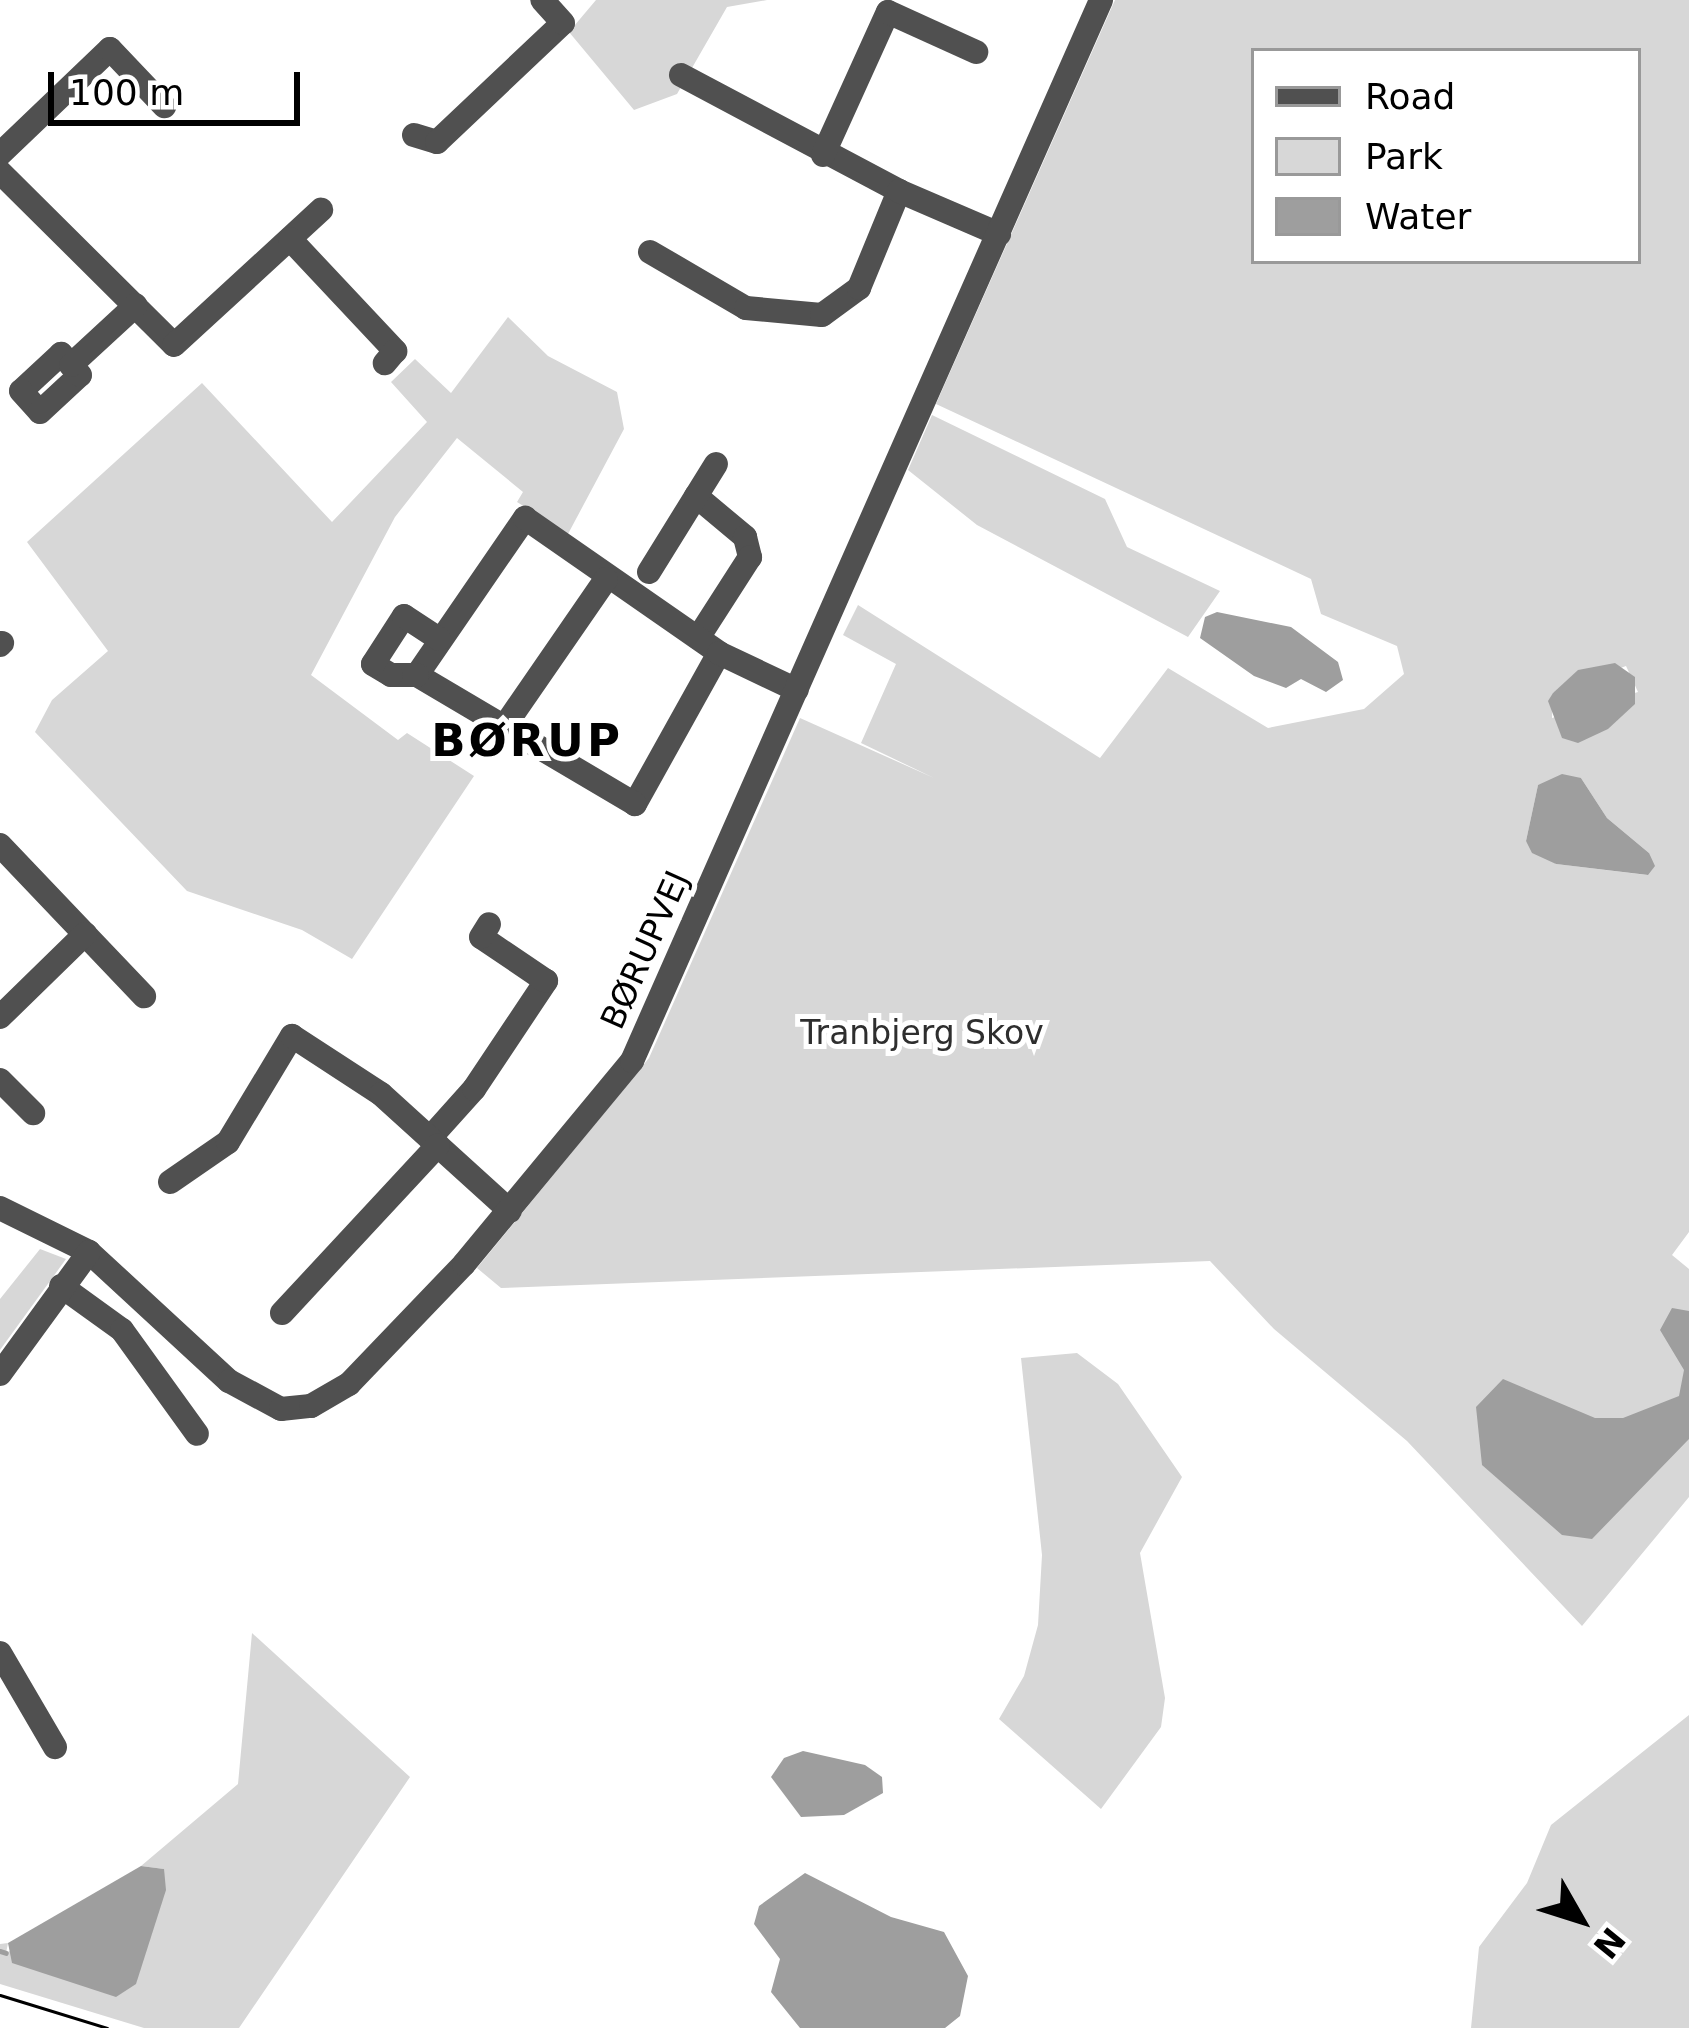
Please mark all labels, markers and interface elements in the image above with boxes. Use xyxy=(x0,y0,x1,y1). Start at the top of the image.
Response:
scale bar xyxy=(54,48,306,122)
legend xyxy=(1251,48,1641,264)
text: 100 m xyxy=(69,72,184,113)
text: Road xyxy=(1365,76,1455,117)
text: Park xyxy=(1365,136,1443,177)
text: Water xyxy=(1365,196,1471,237)
district label: BØRUP xyxy=(431,714,623,768)
street label: BØRUPVEJ xyxy=(593,865,697,1035)
park label: Tranbjerg Skov xyxy=(800,1013,1044,1053)
north arrow xyxy=(1521,1860,1641,1980)
text: N xyxy=(1586,1920,1633,1966)

